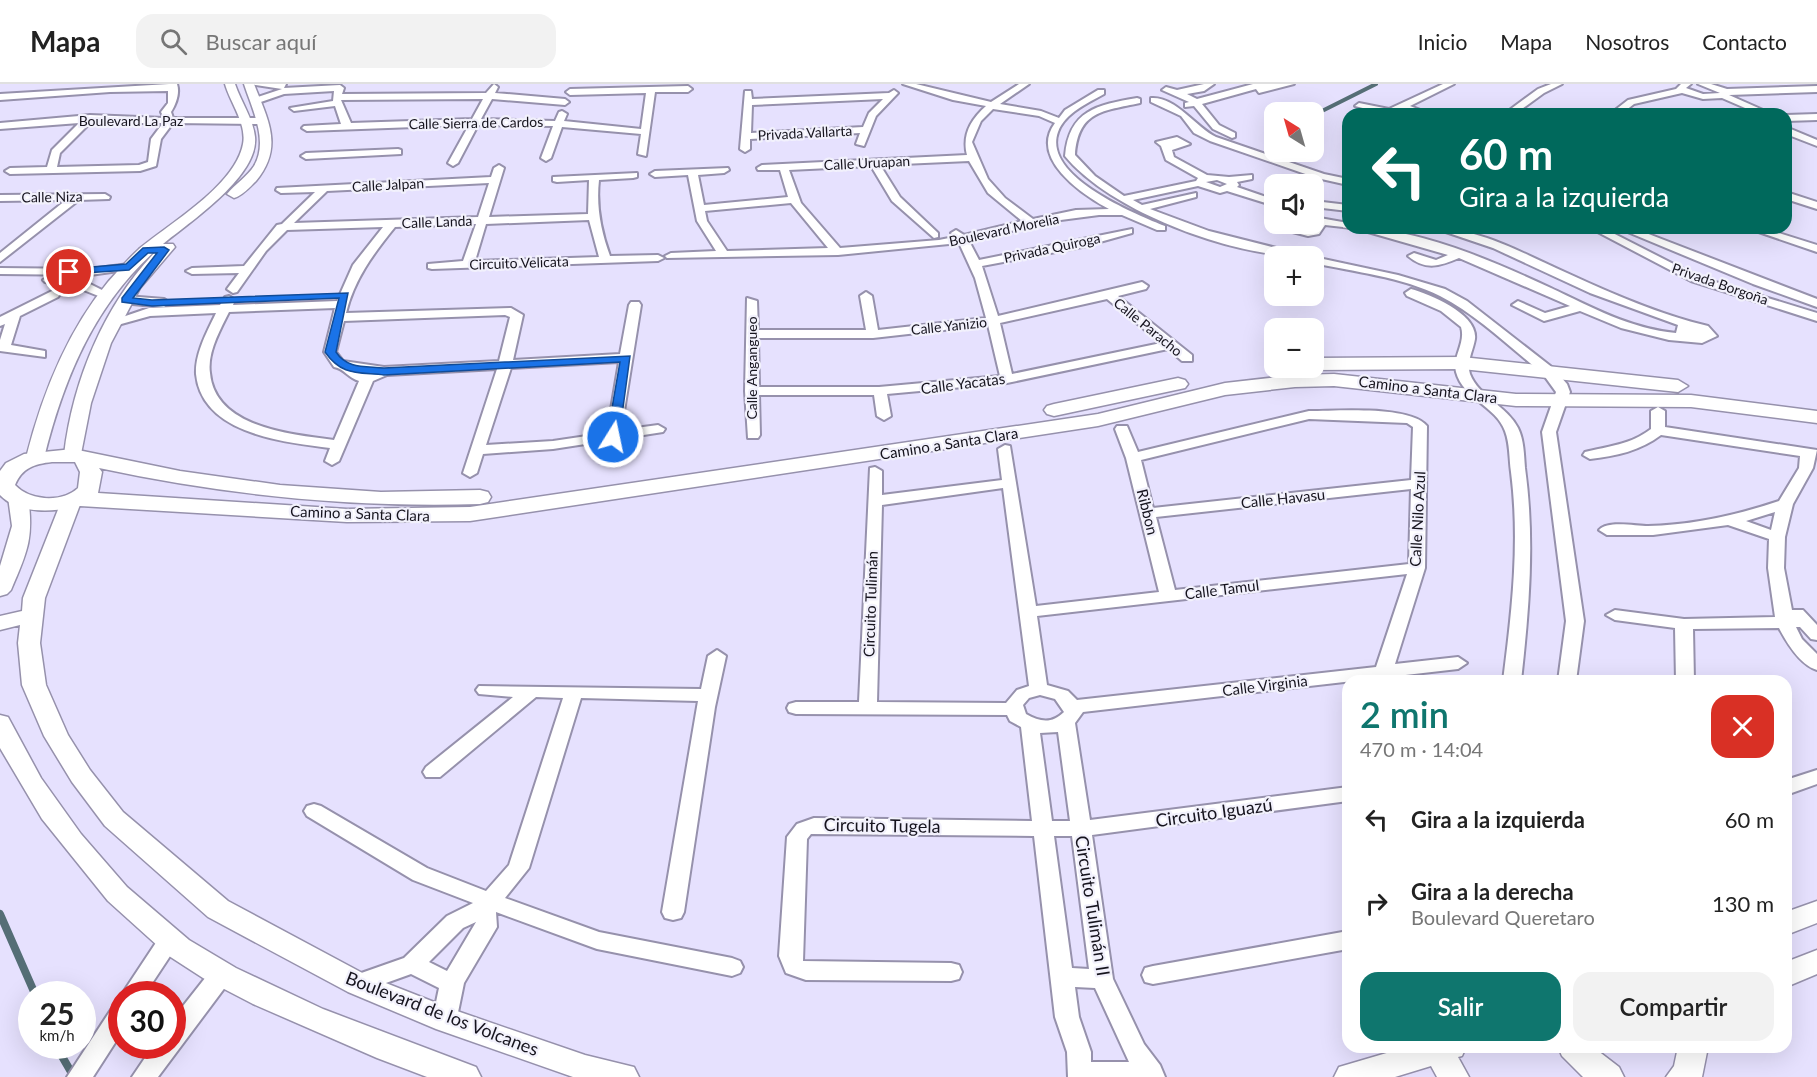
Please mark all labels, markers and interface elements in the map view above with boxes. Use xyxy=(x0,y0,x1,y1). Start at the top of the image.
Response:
search box xyxy=(136,14,556,68)
text: Mapa xyxy=(30,24,100,58)
icon: search xyxy=(157,25,190,58)
text: Buscar aquí xyxy=(205,28,317,55)
text: Inicio xyxy=(1418,29,1467,54)
text: Mapa xyxy=(1500,29,1552,54)
text: Nosotros xyxy=(1585,29,1669,54)
text: Contacto xyxy=(1702,29,1787,54)
north arrow xyxy=(1264,102,1324,162)
map controls xyxy=(1264,102,1324,378)
street label: Boulevard La Paz xyxy=(79,112,183,129)
street label: Calle Sierra de Cardos xyxy=(409,113,543,132)
street label: Privada Vallarta xyxy=(757,122,853,143)
text: 60 m xyxy=(1459,129,1553,179)
icon: left xyxy=(1360,132,1438,210)
street label: Calle Uruapan xyxy=(823,152,911,173)
street label: Calle Jalpan xyxy=(352,174,424,195)
button: sound xyxy=(1264,174,1324,234)
text: Gira a la izquierda xyxy=(1459,180,1669,213)
street label: Calle Niza xyxy=(21,187,83,206)
street label: Boulevard Morelia xyxy=(947,210,1060,249)
street label: Calle Landa xyxy=(401,212,473,231)
street label: Privada Quiroga xyxy=(1002,229,1102,266)
pin xyxy=(43,246,94,297)
button: + xyxy=(1264,246,1324,306)
street label: Circuito Velicata xyxy=(469,252,569,273)
icon: arrive xyxy=(52,255,85,288)
street label: Privada Borgoña xyxy=(1670,259,1771,308)
street label: Calle Paracho xyxy=(1111,294,1186,359)
street label: Calle Yanizio xyxy=(910,313,988,338)
street label: Calle Angangueo xyxy=(743,316,760,420)
button: − xyxy=(1264,318,1324,378)
street label: Calle Yacatas xyxy=(920,369,1006,397)
street label: Camino a Santa Clara xyxy=(1358,372,1499,406)
position arrow xyxy=(581,405,645,469)
street label: Camino a Santa Clara xyxy=(878,423,1019,463)
street label: Calle Nilo Azul xyxy=(1406,471,1428,567)
street label: Calle Havasu xyxy=(1240,485,1326,511)
street label: Ribbon xyxy=(1134,487,1162,537)
street label: Camino a Santa Clara xyxy=(290,502,430,524)
street label: Circuito Tulimán xyxy=(859,551,881,657)
street label: Calle Tamul xyxy=(1184,576,1260,602)
street label: Calle Virginia xyxy=(1221,671,1308,699)
text: 2 min xyxy=(1360,692,1449,736)
button: close xyxy=(1711,695,1774,758)
text: 470 m · 14:04 xyxy=(1360,737,1483,761)
street label: Circuito Iguazú xyxy=(1154,793,1274,831)
icon: left xyxy=(1360,803,1393,836)
text: Gira a la izquierda xyxy=(1411,806,1585,833)
text: 60 m xyxy=(1725,806,1774,833)
street label: Circuito Tugela xyxy=(823,813,941,837)
street label: Circuito Tulimán II xyxy=(1071,834,1115,978)
text: Gira a la derecha xyxy=(1411,878,1574,905)
icon: right xyxy=(1360,887,1393,920)
text: 130 m xyxy=(1712,890,1774,917)
text: Boulevard Queretaro xyxy=(1411,905,1595,929)
street label: Boulevard de los Volcanes xyxy=(343,966,542,1060)
button: Salir xyxy=(1360,972,1561,1041)
button: Compartir xyxy=(1573,972,1774,1041)
speed limit sign: 30 xyxy=(108,981,186,1059)
text: 25 xyxy=(40,995,74,1031)
text: km/h xyxy=(39,1026,75,1044)

